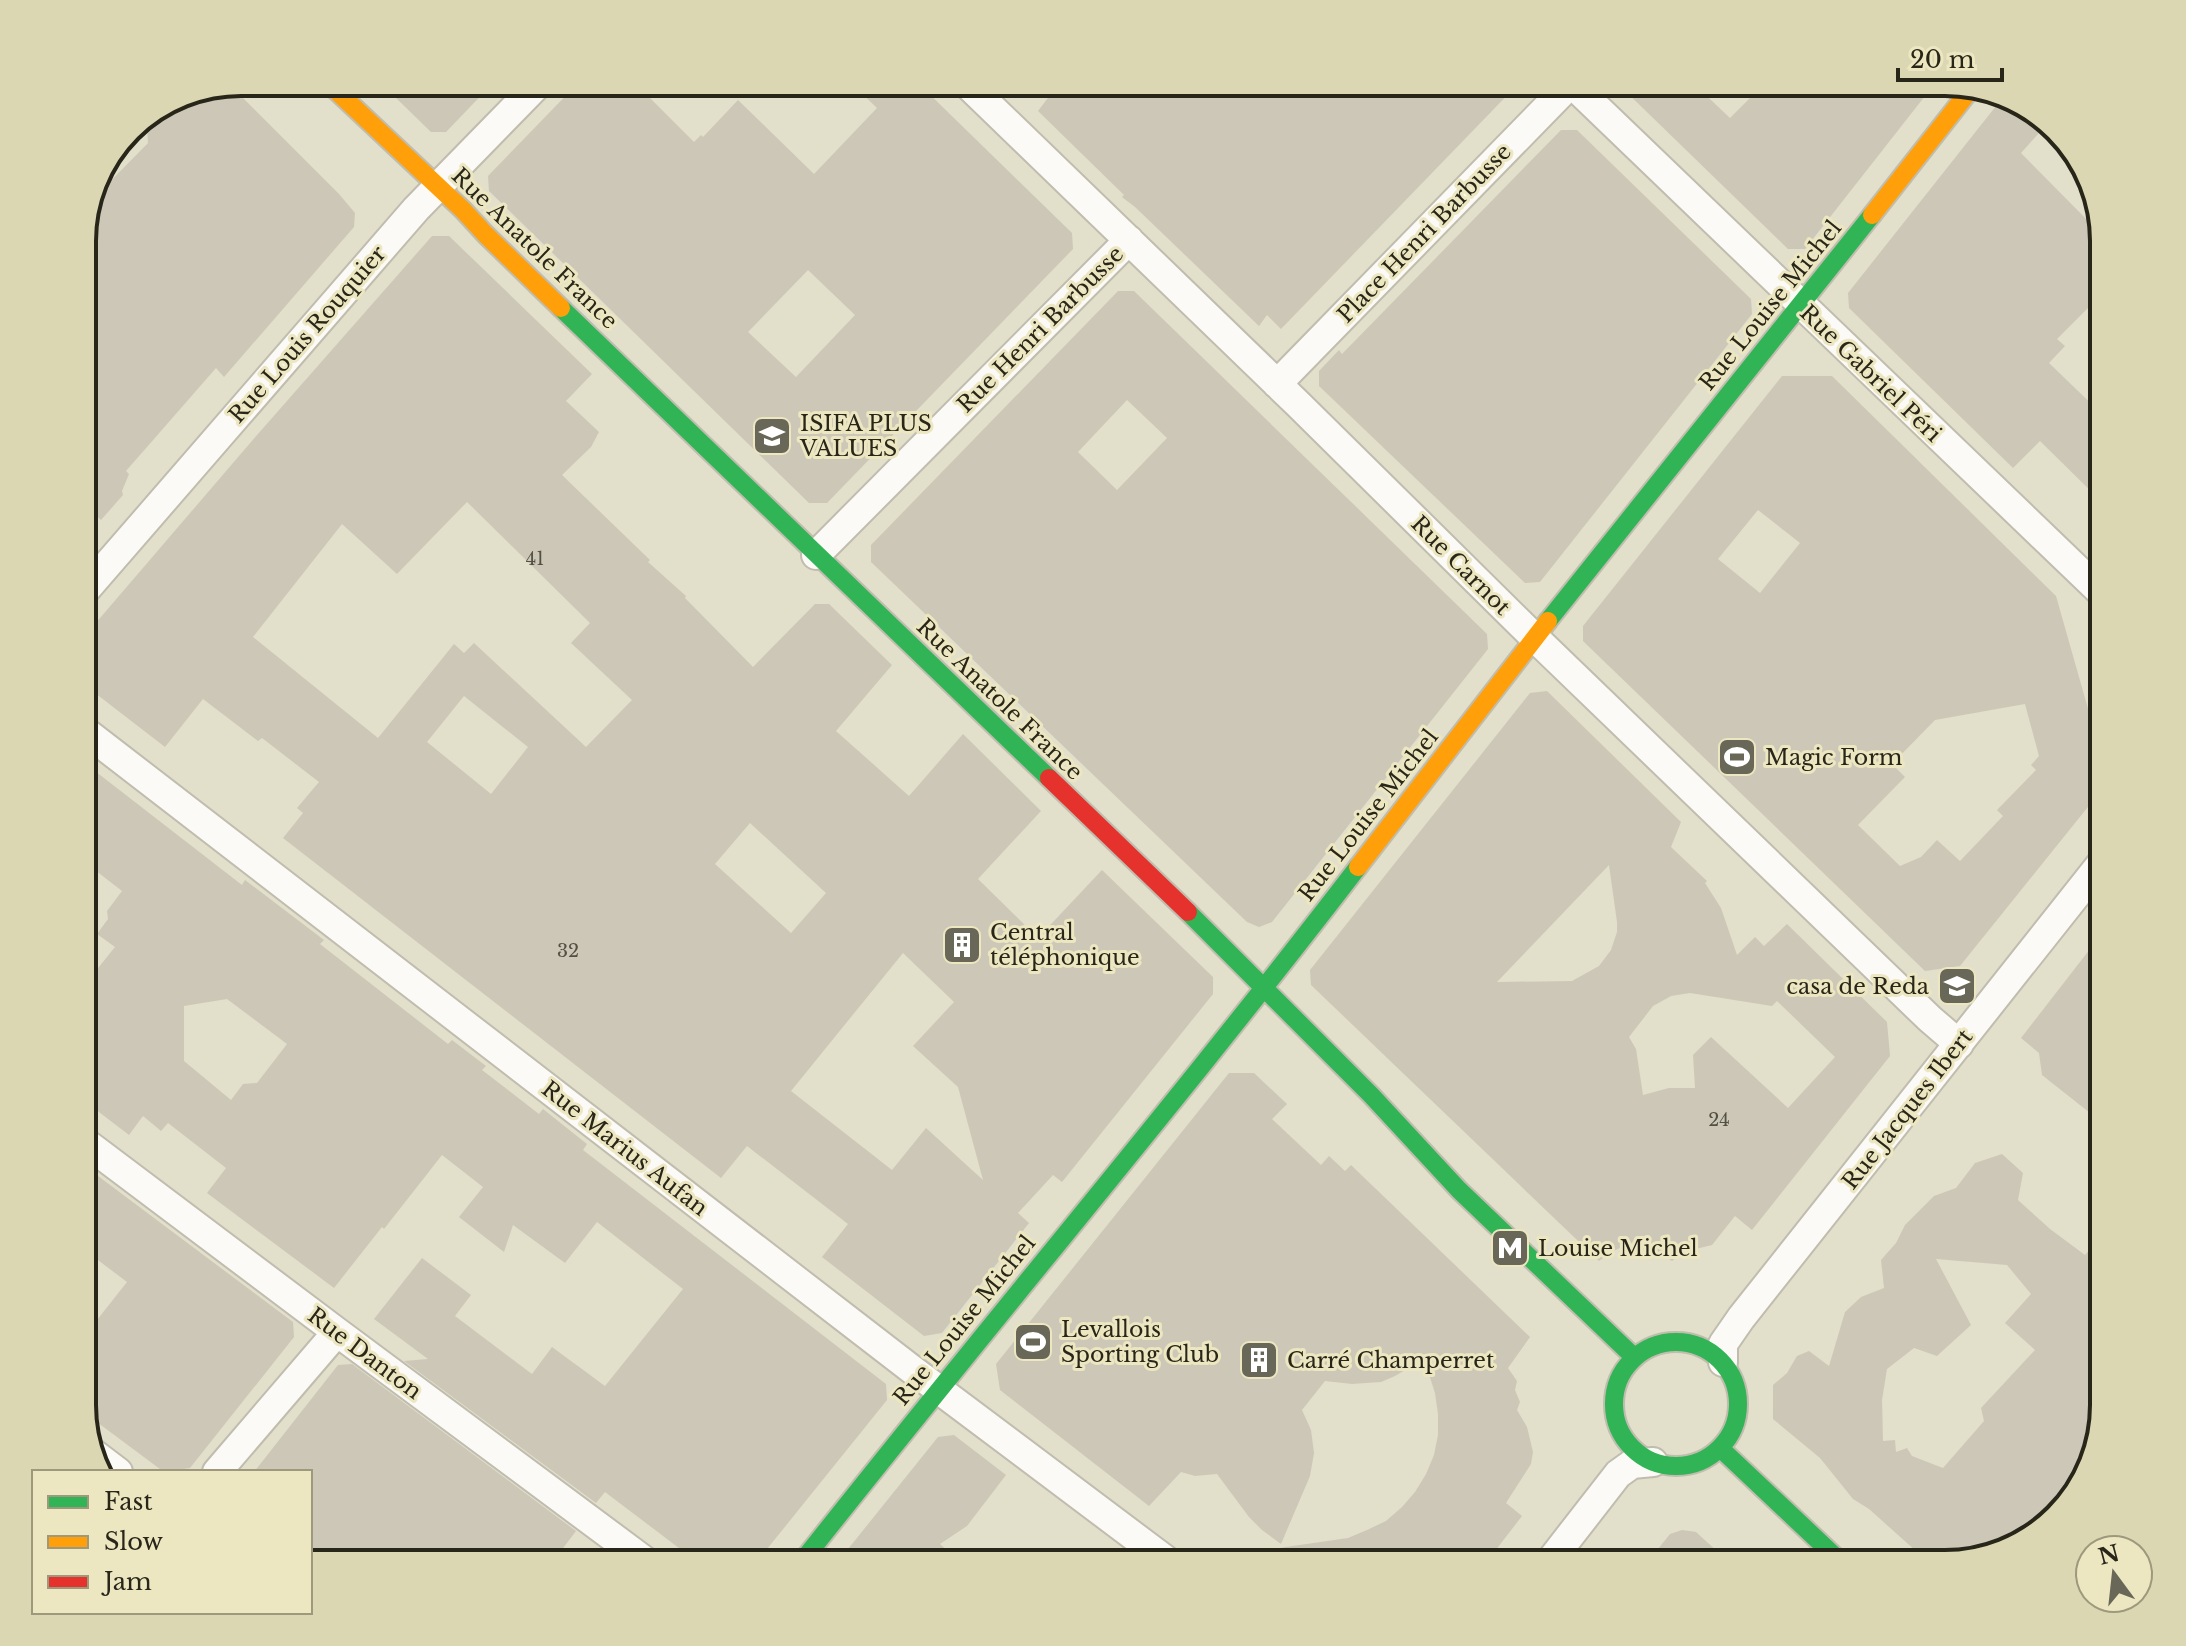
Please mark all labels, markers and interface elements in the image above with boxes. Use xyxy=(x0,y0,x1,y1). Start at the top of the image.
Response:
scale bar xyxy=(1898,32,2002,82)
text: 20 m xyxy=(1910,45,1975,74)
street label: Place Henri Barbusse xyxy=(1332,138,1517,328)
street label: Rue Anatole France xyxy=(446,162,623,334)
street label: Rue Louise Michel xyxy=(1694,215,1847,396)
street label: Rue Louis Rouquier xyxy=(223,240,392,428)
street label: Rue Henri Barbusse xyxy=(952,241,1129,418)
street label: Rue Gabriel Péri xyxy=(1794,299,1947,448)
place label: ISIFA PLUS VALUES xyxy=(799,410,932,462)
school or university icon: ISIFA PLUS VALUES xyxy=(751,415,793,457)
street label: Rue Carnot xyxy=(1405,510,1516,621)
house number: 41 xyxy=(526,548,544,570)
street label: Rue Anatole France xyxy=(911,613,1088,785)
street label: Rue Louise Michel xyxy=(1293,724,1444,907)
sports icon: Magic Form xyxy=(1716,736,1758,778)
place label: Magic Form xyxy=(1765,744,1903,771)
place label: Central téléphonique xyxy=(990,919,1140,971)
building icon: Central téléphonique xyxy=(941,924,983,966)
house number: 32 xyxy=(557,940,579,962)
school or university icon: casa de Reda xyxy=(1936,965,1978,1007)
place label: casa de Reda xyxy=(1786,973,1930,1000)
street label: Rue Jacques Ibert xyxy=(1836,1023,1979,1195)
street label: Rue Marius Aufan xyxy=(536,1075,713,1222)
house number: 24 xyxy=(1708,1109,1730,1131)
metro station icon: Louise Michel xyxy=(1489,1227,1531,1269)
street label: Rue Louise Michel xyxy=(888,1230,1041,1411)
place label: Louise Michel xyxy=(1538,1235,1698,1262)
street label: Rue Danton xyxy=(302,1302,427,1405)
place label: Levallois Sporting Club xyxy=(1061,1316,1219,1368)
sports icon: Levallois Sporting Club xyxy=(1012,1321,1054,1363)
building icon: Carré Champerret xyxy=(1238,1339,1280,1381)
place label: Carré Champerret xyxy=(1287,1347,1495,1374)
legend xyxy=(32,1470,312,1614)
text: Fast xyxy=(104,1487,152,1516)
text: Slow xyxy=(104,1527,163,1556)
north arrow xyxy=(2074,1534,2154,1614)
text: N xyxy=(2095,1539,2123,1571)
text: Jam xyxy=(101,1567,152,1596)

